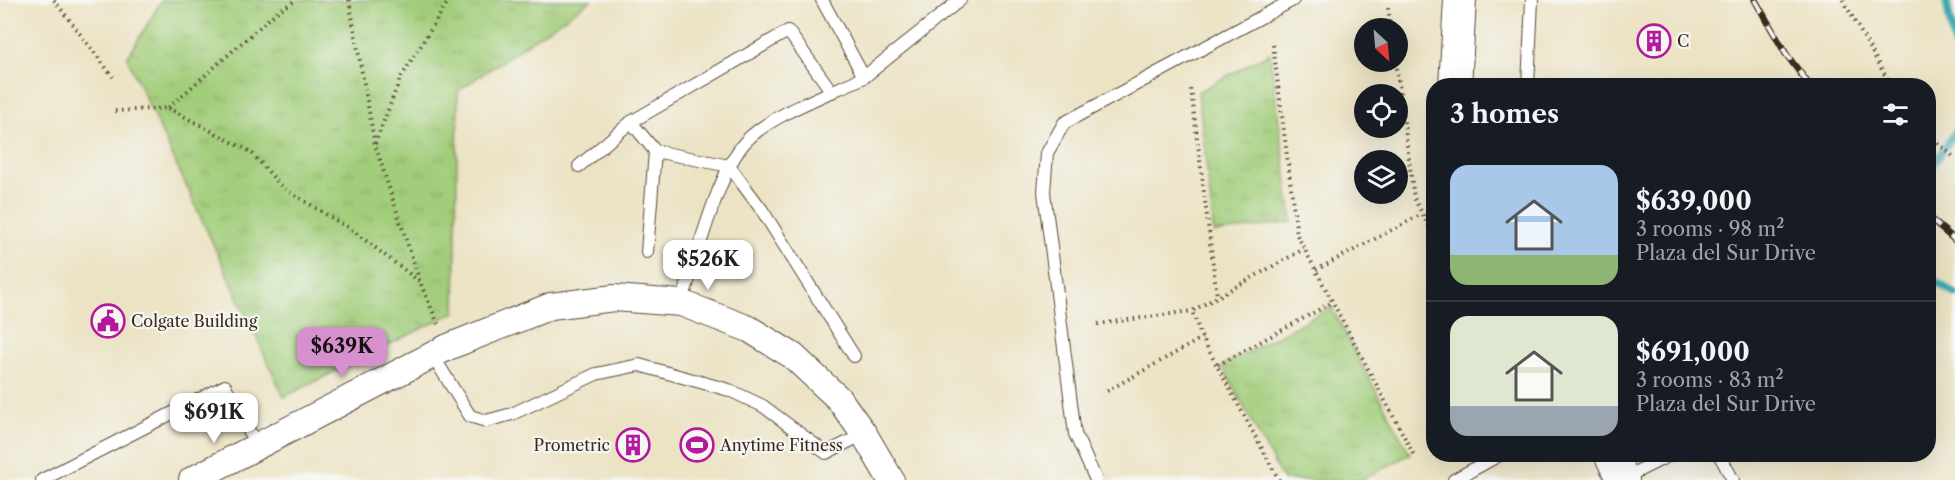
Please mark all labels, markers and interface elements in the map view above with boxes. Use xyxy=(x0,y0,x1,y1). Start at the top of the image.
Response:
north arrow xyxy=(1354,18,1408,72)
map controls xyxy=(1354,18,1408,204)
building icon: C xyxy=(1636,23,1672,59)
place label: C xyxy=(1677,31,1689,51)
button: locate xyxy=(1354,84,1408,138)
text: 3 homes xyxy=(1450,98,1559,130)
icon: filters xyxy=(1879,98,1912,131)
button: layers xyxy=(1354,150,1408,204)
text: $639,000 xyxy=(1636,185,1752,217)
icon: home xyxy=(1498,189,1570,261)
text: 3 rooms · 98 m² xyxy=(1636,217,1784,241)
pin: $526K xyxy=(666,240,750,291)
text: Plaza del Sur Drive xyxy=(1636,241,1816,265)
text: $526K xyxy=(677,247,739,271)
public building icon: Colgate Building xyxy=(90,303,126,339)
place label: Colgate Building xyxy=(131,311,258,331)
pin: $639K xyxy=(300,327,384,378)
text: $639K xyxy=(311,334,373,358)
text: $691,000 xyxy=(1636,336,1750,368)
icon: home xyxy=(1498,340,1570,412)
text: 3 rooms · 83 m² xyxy=(1636,368,1784,392)
text: Plaza del Sur Drive xyxy=(1636,392,1816,416)
pin: $691K xyxy=(172,393,256,444)
text: $691K xyxy=(184,400,244,424)
building icon: Prometric xyxy=(615,427,651,463)
sports icon: Anytime Fitness xyxy=(679,427,715,463)
place label: Prometric xyxy=(534,435,610,455)
place label: Anytime Fitness xyxy=(719,435,843,455)

